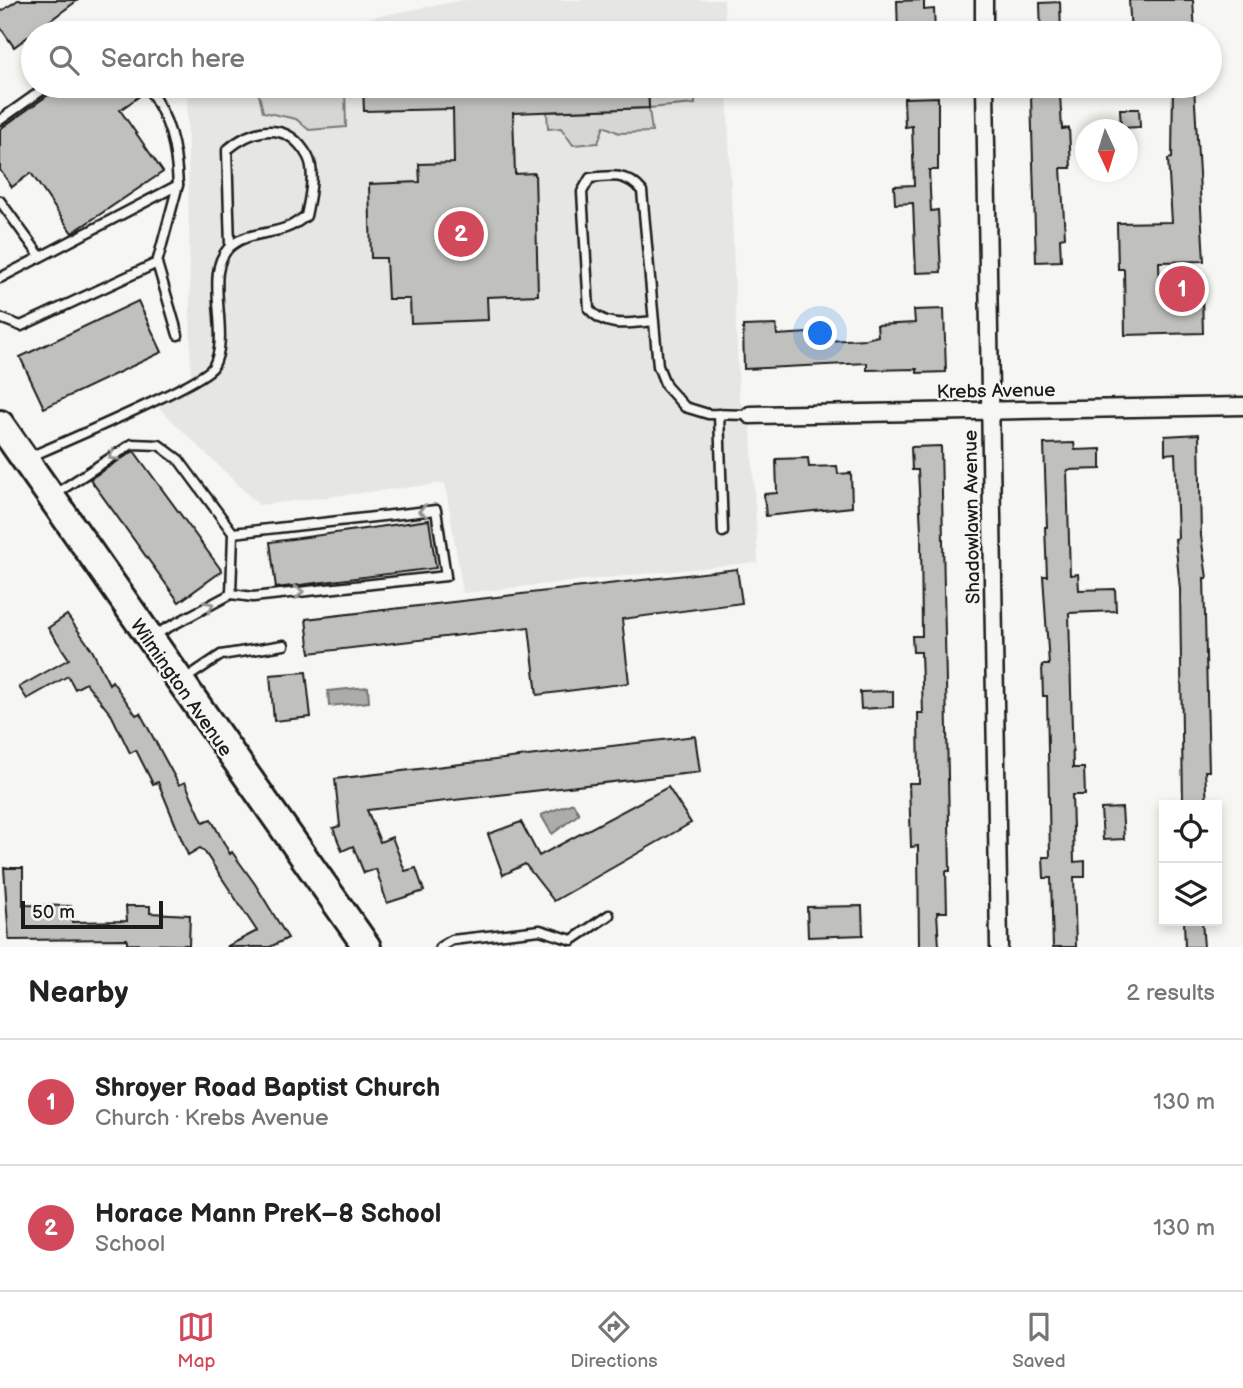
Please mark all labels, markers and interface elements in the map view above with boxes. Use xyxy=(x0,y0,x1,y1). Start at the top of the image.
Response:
search box xyxy=(21,21,1222,98)
icon: search xyxy=(45,41,83,79)
text: Search here xyxy=(101,44,245,75)
north arrow xyxy=(1075,119,1138,182)
pin: 2 xyxy=(438,208,484,260)
pin: 1 xyxy=(1159,263,1205,315)
your location xyxy=(803,316,837,350)
street label: Krebs Avenue xyxy=(936,379,1056,404)
street label: Shadowlawn Avenue xyxy=(959,430,986,604)
one-way arrow xyxy=(107,448,120,461)
one-way arrow xyxy=(418,504,429,519)
one-way arrow xyxy=(294,585,305,600)
one-way arrow xyxy=(202,601,214,614)
street label: Wilmington Avenue xyxy=(125,615,237,761)
map controls xyxy=(1159,800,1222,926)
button: locate xyxy=(1159,800,1222,863)
button: layers xyxy=(1159,863,1222,926)
scale bar xyxy=(21,898,163,930)
text: 50 m xyxy=(32,901,75,924)
text: Nearby xyxy=(28,975,128,1011)
text: 2 results xyxy=(1126,979,1215,1007)
text: Shroyer Road Baptist Church xyxy=(95,1073,440,1104)
text: 1 xyxy=(46,1088,56,1116)
text: 130 m xyxy=(1153,1088,1215,1116)
text: Church · Krebs Avenue xyxy=(95,1104,329,1132)
text: Horace Mann PreK–8 School xyxy=(95,1199,441,1230)
text: 2 xyxy=(44,1214,58,1242)
text: 130 m xyxy=(1153,1214,1215,1242)
text: School xyxy=(95,1230,165,1258)
tab: Map xyxy=(177,1308,216,1373)
tab: Directions xyxy=(570,1308,658,1373)
tab: Saved xyxy=(1012,1308,1066,1373)

